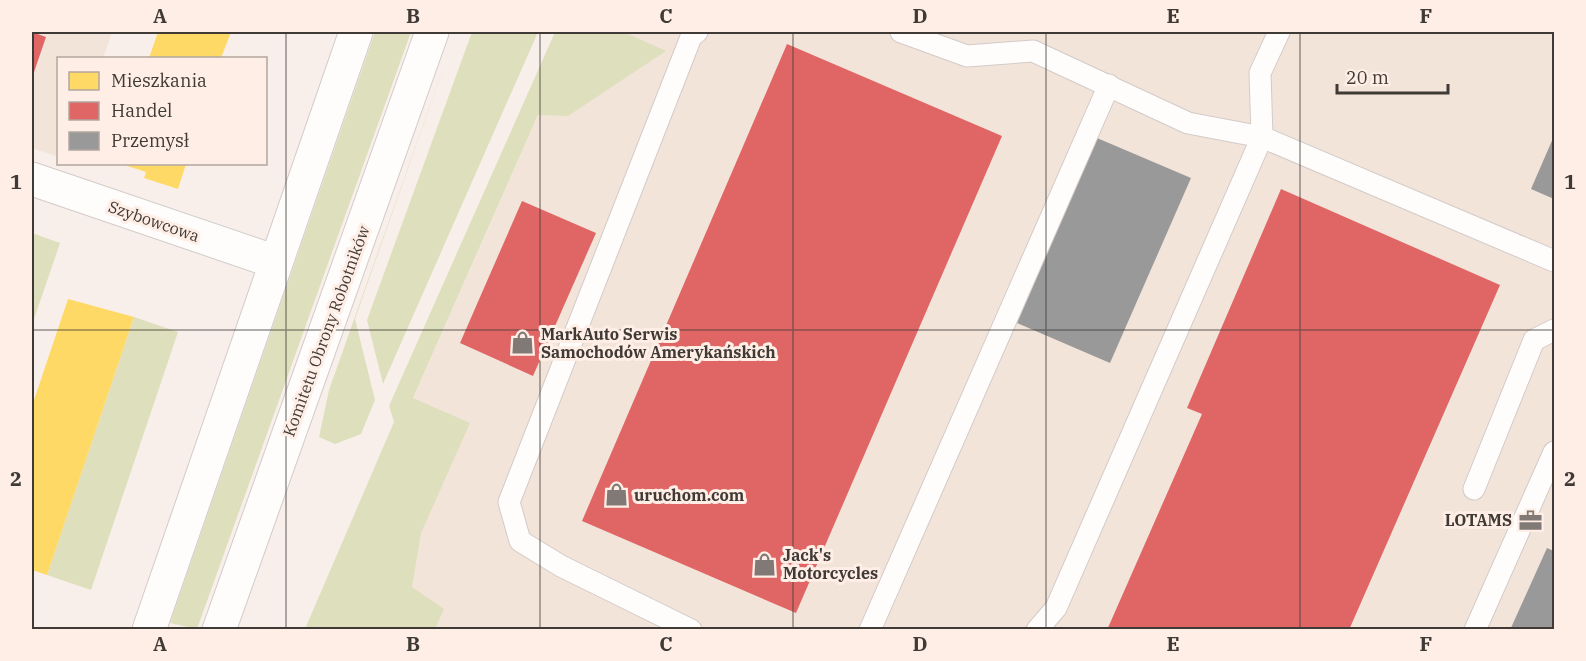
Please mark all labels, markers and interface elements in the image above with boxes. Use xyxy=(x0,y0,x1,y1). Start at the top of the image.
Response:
text: A xyxy=(153,2,167,29)
text: B xyxy=(406,2,420,29)
text: C xyxy=(659,2,673,29)
text: D xyxy=(912,2,928,29)
text: E xyxy=(1166,2,1180,29)
text: F xyxy=(1420,2,1432,29)
legend xyxy=(57,57,267,165)
scale bar xyxy=(1337,57,1448,95)
text: 20 m xyxy=(1346,66,1389,89)
text: Mieszkania xyxy=(111,69,207,92)
text: Handel xyxy=(111,99,173,122)
text: Przemysł xyxy=(111,129,190,152)
text: 1 xyxy=(10,168,22,195)
text: 1 xyxy=(1564,168,1576,195)
street label: Szybowcowa xyxy=(106,196,202,246)
street label: Komitetu Obrony Robotników xyxy=(279,222,374,439)
place label: MarkAuto Serwis Samochodów Amerykańskich xyxy=(541,324,776,362)
shop icon: MarkAuto Serwis Samochodów Amerykańskich xyxy=(510,330,536,356)
text: 2 xyxy=(10,465,22,492)
text: 2 xyxy=(1564,465,1576,492)
shop icon: uruchom.com xyxy=(603,482,629,508)
place label: uruchom.com xyxy=(634,485,745,505)
office icon: LOTAMS xyxy=(1517,507,1543,533)
place label: LOTAMS xyxy=(1445,510,1512,530)
place label: Jack's Motorcycles xyxy=(783,545,878,583)
shop icon: Jack's Motorcycles xyxy=(752,551,778,577)
text: A xyxy=(153,630,167,657)
text: B xyxy=(406,630,420,657)
text: C xyxy=(659,630,673,657)
text: D xyxy=(912,630,928,657)
text: E xyxy=(1166,630,1180,657)
text: F xyxy=(1420,630,1432,657)

